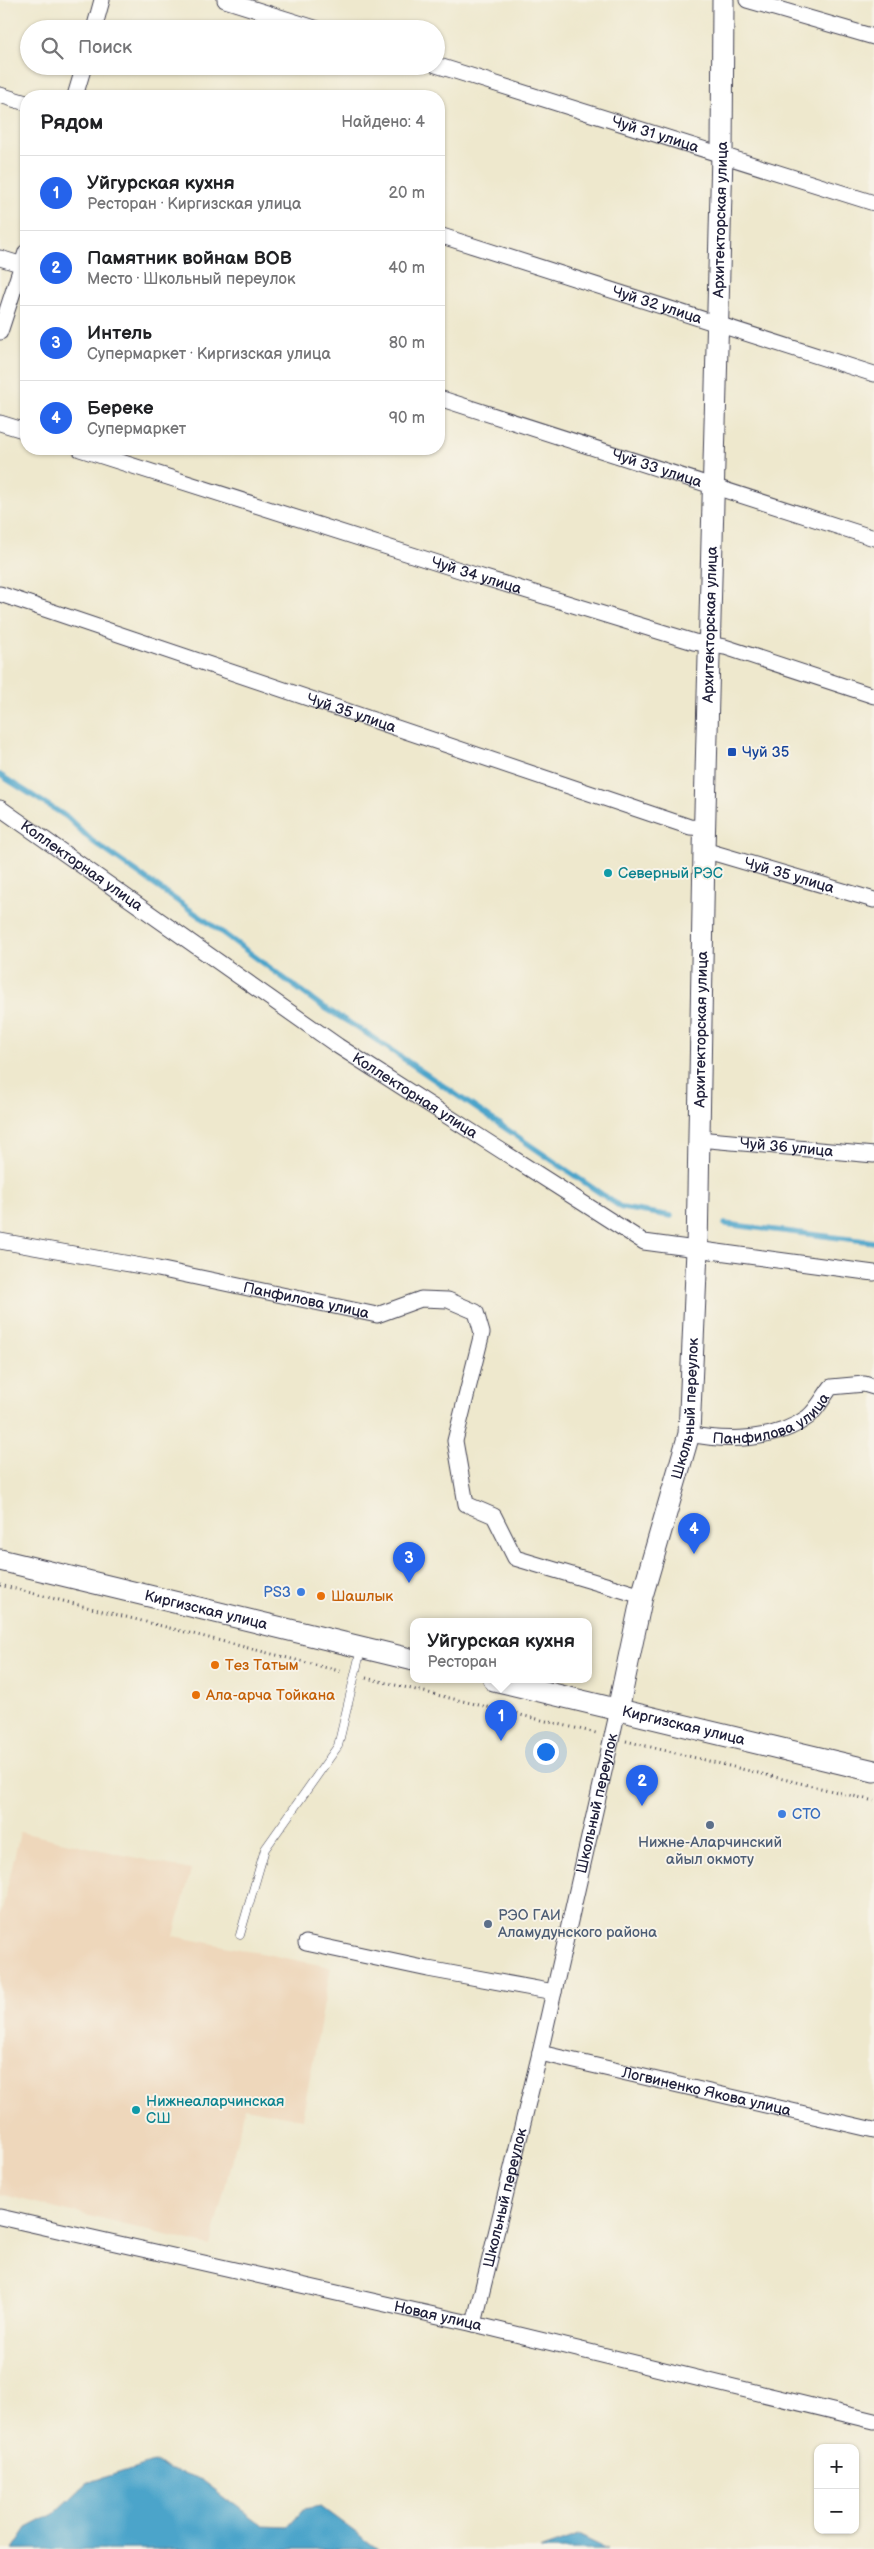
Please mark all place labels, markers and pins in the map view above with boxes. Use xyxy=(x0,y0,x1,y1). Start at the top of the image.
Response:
place label: Чуй 35 xyxy=(742,743,789,762)
marker: Чуй 35 xyxy=(726,746,738,758)
place label: Северный РЭС xyxy=(618,864,723,883)
marker: Северный РЭС xyxy=(602,867,614,879)
pin: 4 xyxy=(678,1513,710,1554)
pin: 3 xyxy=(393,1542,425,1583)
place label: PS3 xyxy=(263,1583,291,1602)
marker: PS3 xyxy=(295,1586,307,1598)
place label: Шашлык xyxy=(331,1587,393,1606)
marker: Шашлык xyxy=(315,1590,327,1602)
place label: Тез Татым xyxy=(225,1656,299,1675)
marker: Тез Татым xyxy=(209,1659,221,1671)
place label: Ала-арча Тойкана xyxy=(205,1686,335,1705)
marker: Ала-арча Тойкана xyxy=(190,1689,202,1701)
pin: 1 xyxy=(485,1700,517,1741)
pin: 2 xyxy=(626,1765,658,1806)
place label: СТО xyxy=(792,1805,821,1824)
marker: СТО xyxy=(776,1808,788,1820)
marker: Нижне-Аларчинский айыл окмоту xyxy=(704,1819,716,1831)
place label: Нижне-Аларчинский айыл окмоту xyxy=(638,1833,782,1869)
place label: РЭО ГАИ Аламудунского района xyxy=(497,1906,657,1942)
marker: РЭО ГАИ Аламудунского района xyxy=(482,1918,494,1930)
place label: Нижнеаларчинская СШ xyxy=(146,2092,284,2128)
marker: Нижнеаларчинская СШ xyxy=(130,2104,142,2116)

